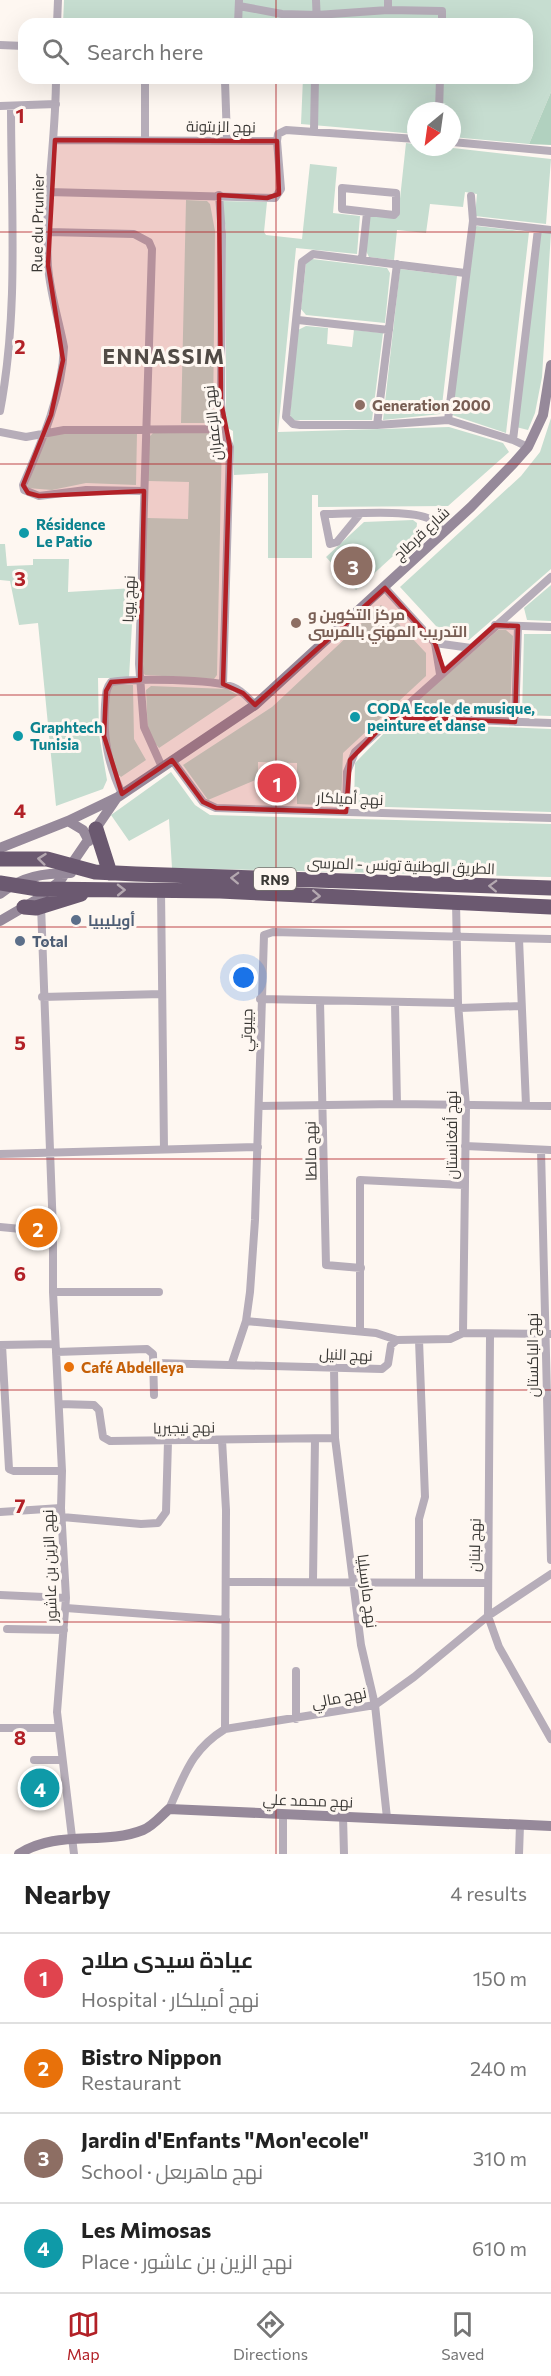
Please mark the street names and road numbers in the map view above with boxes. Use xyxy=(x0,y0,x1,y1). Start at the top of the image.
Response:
street label: نهج الزيتونة xyxy=(186,116,256,139)
street label: Rue du Prunier xyxy=(27,173,47,273)
street label: نهج الزعفران xyxy=(199,384,228,462)
street label: شارع قرطاج xyxy=(389,503,455,566)
street label: نهج يوبا xyxy=(118,575,141,623)
street label: نهج أميلكار xyxy=(315,788,384,811)
street label: الطريق الوطنية تونس - المرسى xyxy=(307,853,495,879)
road number: RN9 xyxy=(254,868,296,890)
street label: جيبوتي xyxy=(237,1008,259,1052)
street label: نهج أفغانستان xyxy=(442,1090,463,1180)
street label: نهج مالطا xyxy=(300,1121,323,1181)
street label: نهج الباكستان xyxy=(523,1313,544,1397)
street label: نهج النيل xyxy=(319,1344,373,1367)
street label: نهج نيجيريا xyxy=(153,1417,215,1440)
street label: نهج الزين بن عاشور xyxy=(38,1509,63,1624)
street label: نهج لبنان xyxy=(465,1518,486,1572)
street label: نهج مارسيليا xyxy=(352,1553,381,1629)
street label: نهج مالي xyxy=(310,1683,369,1715)
street label: نهج محمد علي xyxy=(262,1789,354,1815)

